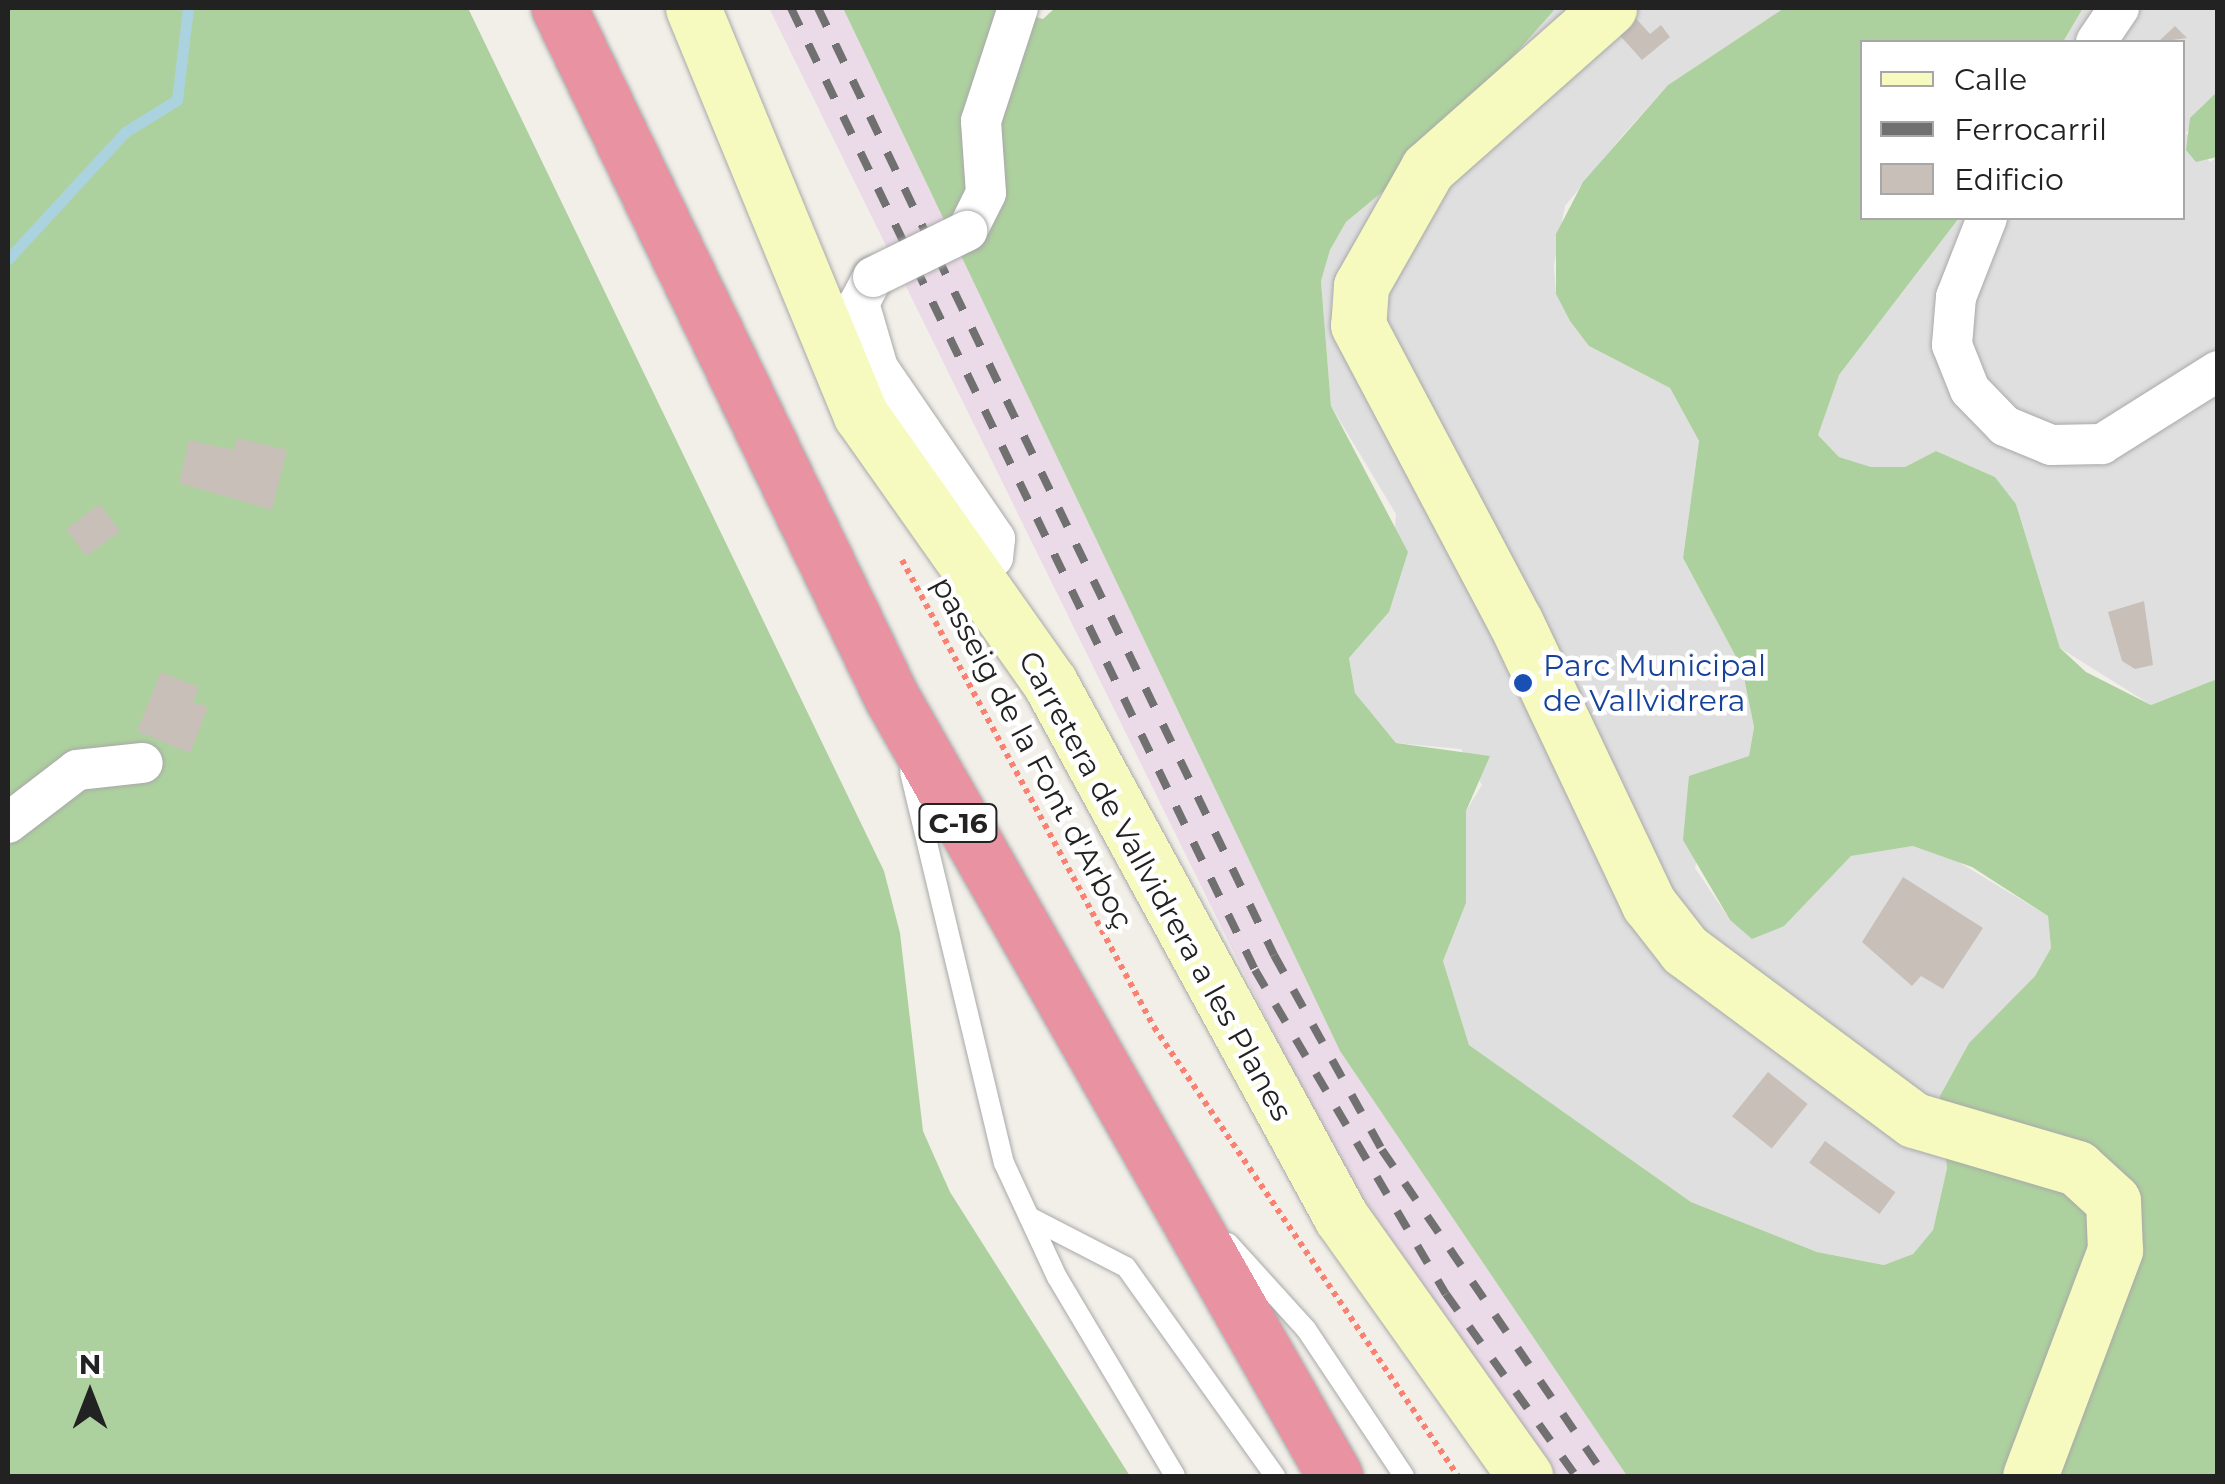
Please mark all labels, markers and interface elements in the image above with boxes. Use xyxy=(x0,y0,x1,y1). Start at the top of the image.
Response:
legend xyxy=(1860,40,2185,220)
text: Calle xyxy=(1954,61,2027,98)
text: Ferrocarril xyxy=(1954,111,2107,148)
text: Edificio xyxy=(1954,161,2064,198)
street label: passeig de la Font d'Arboç xyxy=(924,571,1140,935)
street label: Carretera de Vallvidrera a les Planes xyxy=(1010,645,1300,1127)
place label: Parc Municipal de Vallvidrera xyxy=(1543,648,1766,718)
marker: Parc Municipal de Vallvidrera xyxy=(1512,672,1534,694)
road number: C-16 xyxy=(918,800,998,846)
north arrow xyxy=(40,1344,140,1444)
text: N xyxy=(79,1347,101,1381)

